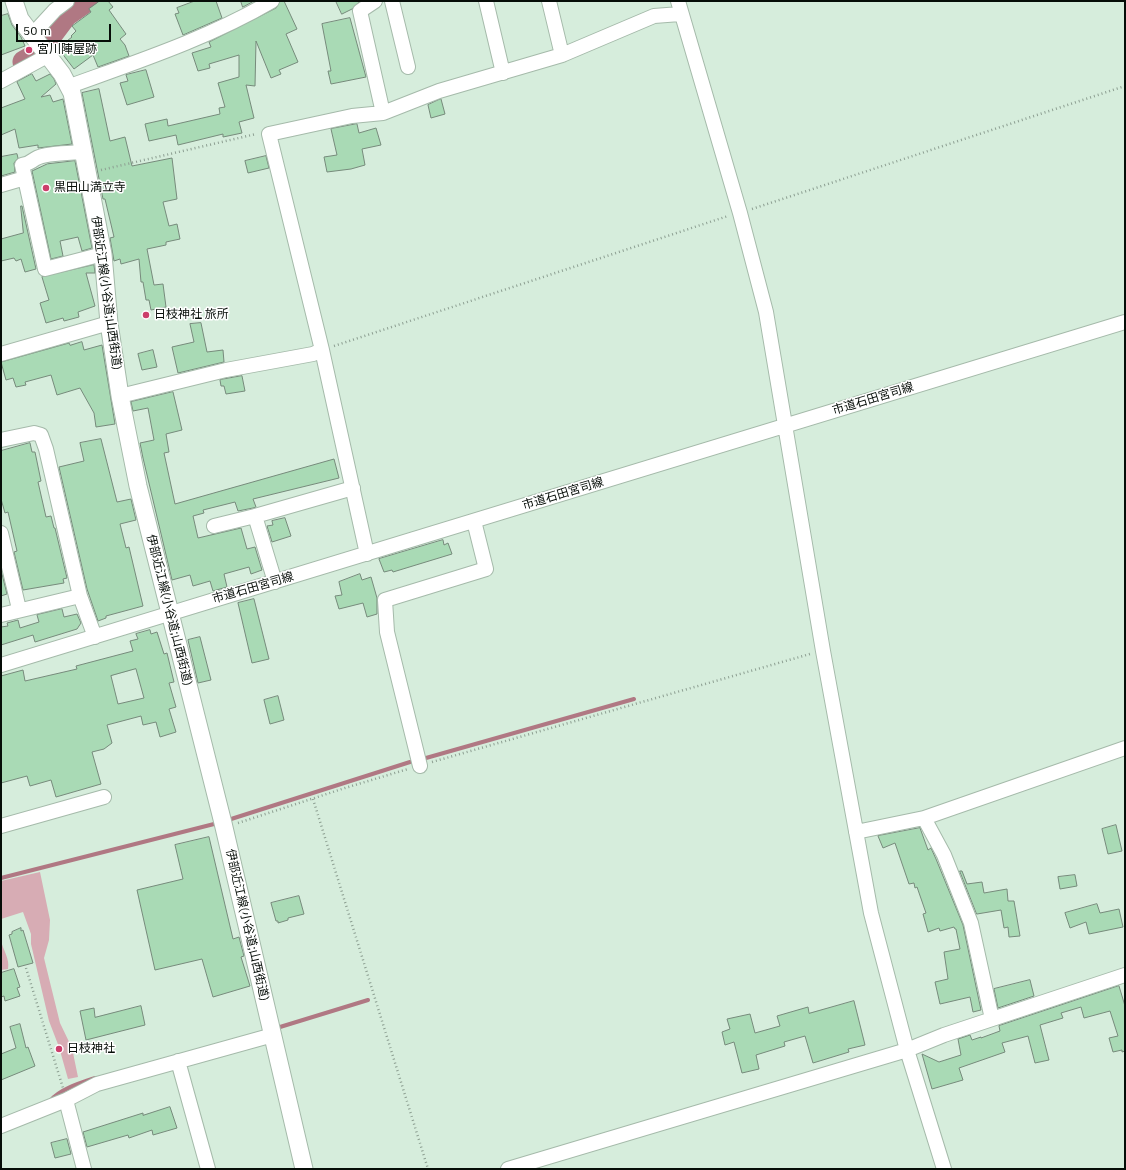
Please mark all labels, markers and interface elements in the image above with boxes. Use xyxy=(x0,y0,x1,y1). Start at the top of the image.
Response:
scale bar xyxy=(18,16,113,42)
text: 50 m xyxy=(23,23,51,38)
place label: 宮川陣屋跡 xyxy=(37,43,97,57)
marker: 宮川陣屋跡 xyxy=(24,45,34,55)
place label: 黒田山満立寺 xyxy=(54,181,126,195)
marker: 黒田山満立寺 xyxy=(41,183,51,193)
street label: 伊部近江線(小谷道;山西街道) xyxy=(88,215,124,371)
place label: 日枝神社 旅所 xyxy=(154,308,229,322)
marker: 日枝神社 旅所 xyxy=(141,310,151,320)
street label: 市道石田宮司線 xyxy=(831,380,915,418)
street label: 市道石田宮司線 xyxy=(521,475,605,513)
street label: 伊部近江線(小谷道;山西街道) xyxy=(143,533,195,687)
street label: 市道石田宮司線 xyxy=(211,570,295,606)
street label: 伊部近江線(小谷道;山西街道) xyxy=(222,848,272,1002)
place label: 日枝神社 xyxy=(67,1042,115,1056)
marker: 日枝神社 xyxy=(54,1044,64,1054)

